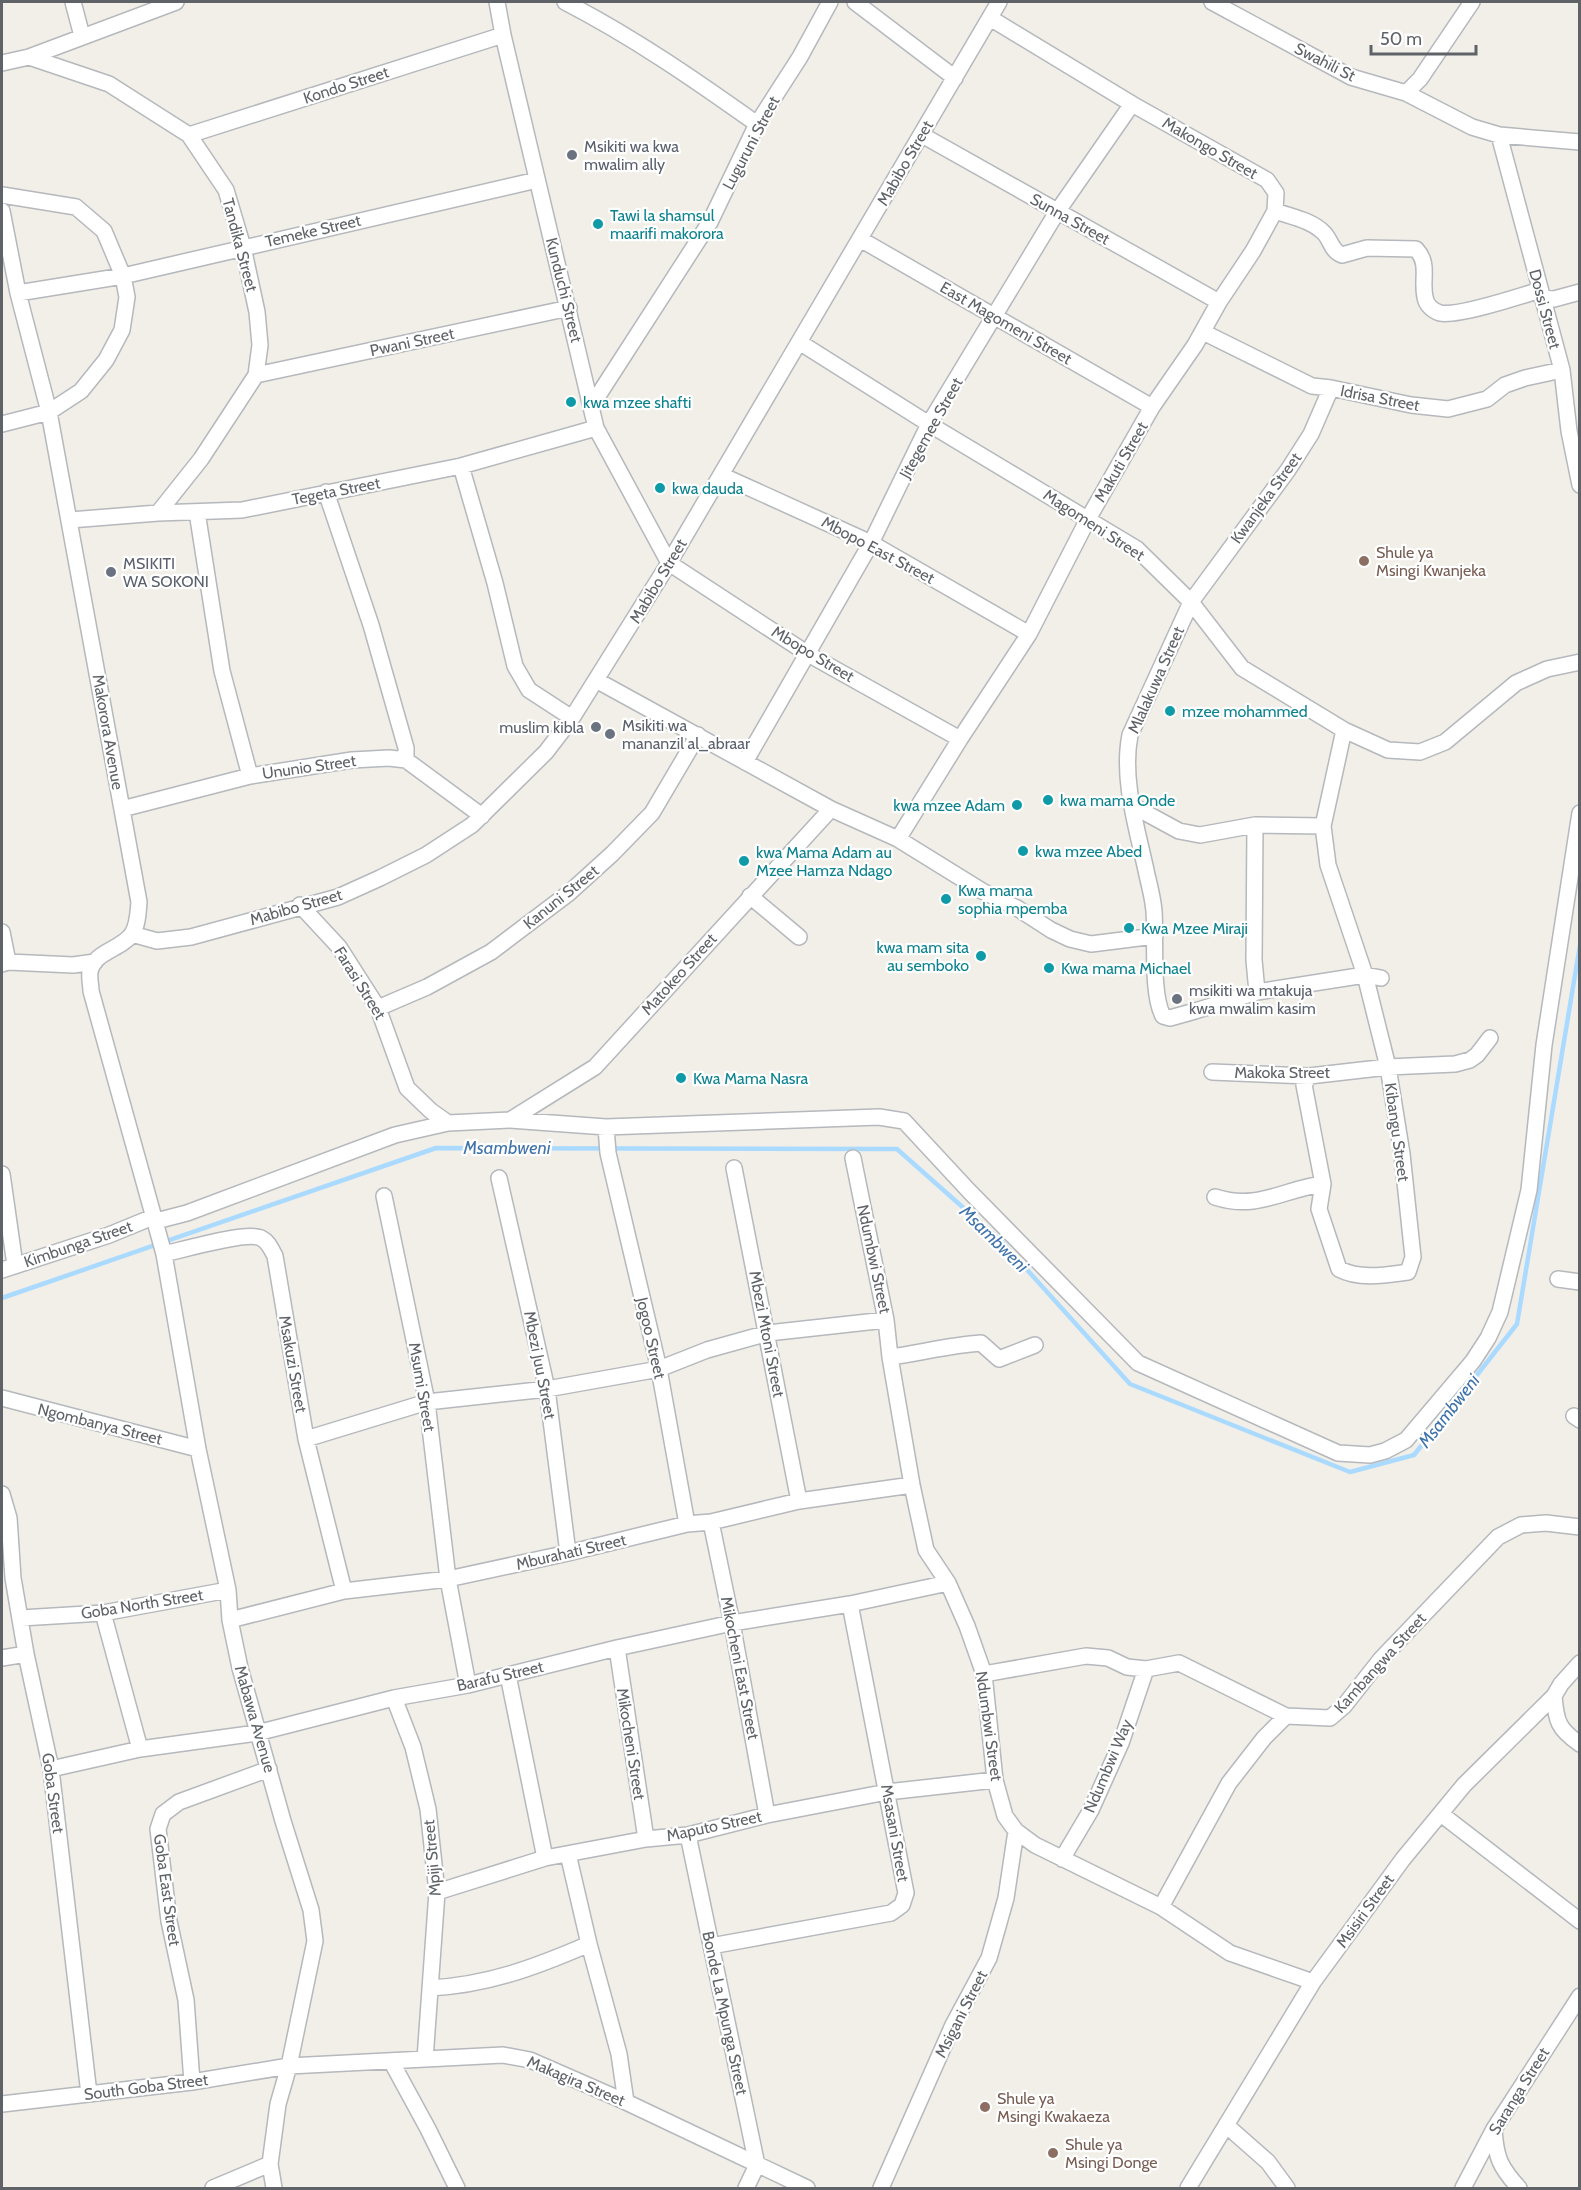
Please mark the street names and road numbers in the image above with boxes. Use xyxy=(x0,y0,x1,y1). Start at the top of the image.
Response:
street label: Swahili St xyxy=(1291,39,1359,86)
street label: Kondo Street xyxy=(301,62,392,108)
street label: Luguruni Street xyxy=(718,92,784,193)
street label: Makongo Street xyxy=(1159,113,1261,183)
street label: Mabibo Street xyxy=(873,116,937,209)
street label: Sunna Street xyxy=(1027,189,1114,249)
street label: Tandika Street xyxy=(218,196,262,294)
street label: Temeke Street xyxy=(263,211,363,251)
street label: Kunduchi Street xyxy=(542,236,586,345)
street label: Dossi Street xyxy=(1525,267,1565,351)
street label: East Magomeni Street xyxy=(937,278,1076,369)
street label: Pwani Street xyxy=(368,324,456,360)
street label: Jitegemee Street xyxy=(895,374,967,483)
street label: Idrisa Street xyxy=(1339,381,1422,415)
street label: Makuti Street xyxy=(1090,418,1152,506)
street label: Kwanjeka Street xyxy=(1227,448,1306,547)
street label: Tegeta Street xyxy=(290,473,382,509)
street label: Magomeni Street xyxy=(1040,485,1149,565)
street label: Mbopo East Street xyxy=(818,512,938,588)
street label: Mabibo Street xyxy=(625,535,691,627)
street label: Mbopo Street xyxy=(768,622,858,686)
street label: Mlalakuwa Street xyxy=(1124,623,1188,736)
street label: Makorora Avenue xyxy=(89,673,127,791)
street label: Ununio Street xyxy=(261,751,358,783)
street label: Kanuni Street xyxy=(520,861,603,933)
street label: Mabibo Street xyxy=(248,885,345,929)
street label: Matokeo Street xyxy=(637,929,721,1019)
street label: Farasi Street xyxy=(330,943,390,1024)
street label: Makoka Street xyxy=(1234,1063,1330,1082)
street label: Kibangu Street xyxy=(1381,1081,1413,1183)
street label: Ndumbwi Street xyxy=(853,1203,895,1316)
street label: Kimbunga Street xyxy=(21,1216,135,1271)
street label: Mbezi Mtoni Street xyxy=(745,1269,789,1399)
street label: Jogoo Street xyxy=(632,1294,670,1381)
street label: Mbezi Juu Street xyxy=(520,1309,560,1421)
street label: Msakuzi Street xyxy=(275,1314,311,1415)
street label: Msumi Street xyxy=(405,1341,439,1434)
street label: Ngombanya Street xyxy=(36,1399,165,1449)
street label: Mburahati Street xyxy=(514,1530,628,1574)
street label: Goba North Street xyxy=(80,1585,205,1623)
street label: Mikocheni East Street xyxy=(717,1595,763,1742)
street label: Kambangwa Street xyxy=(1330,1609,1430,1717)
street label: Barafu Street xyxy=(455,1657,546,1695)
street label: Mabawa Avenue xyxy=(231,1663,279,1775)
street label: Ndumbwi Street xyxy=(972,1670,1006,1783)
street label: Mikocheni Street xyxy=(613,1687,649,1802)
street label: Ndumbwi Way xyxy=(1080,1716,1136,1816)
street label: Goba Street xyxy=(38,1752,68,1835)
street label: Msasani Street xyxy=(877,1783,913,1884)
street label: Maputo Street xyxy=(665,1807,764,1845)
street label: Mpiji Street xyxy=(419,1818,445,1897)
street label: Goba East Street xyxy=(150,1833,184,1948)
street label: Msisiri Street xyxy=(1332,1870,1398,1951)
street label: Bonde La Mpunga Street xyxy=(698,1929,752,2097)
street label: Msigani Street xyxy=(931,1967,991,2061)
street label: Saranga Street xyxy=(1485,2043,1554,2138)
street label: Makagira Street xyxy=(524,2052,628,2110)
street label: South Goba Street xyxy=(83,2070,210,2104)

